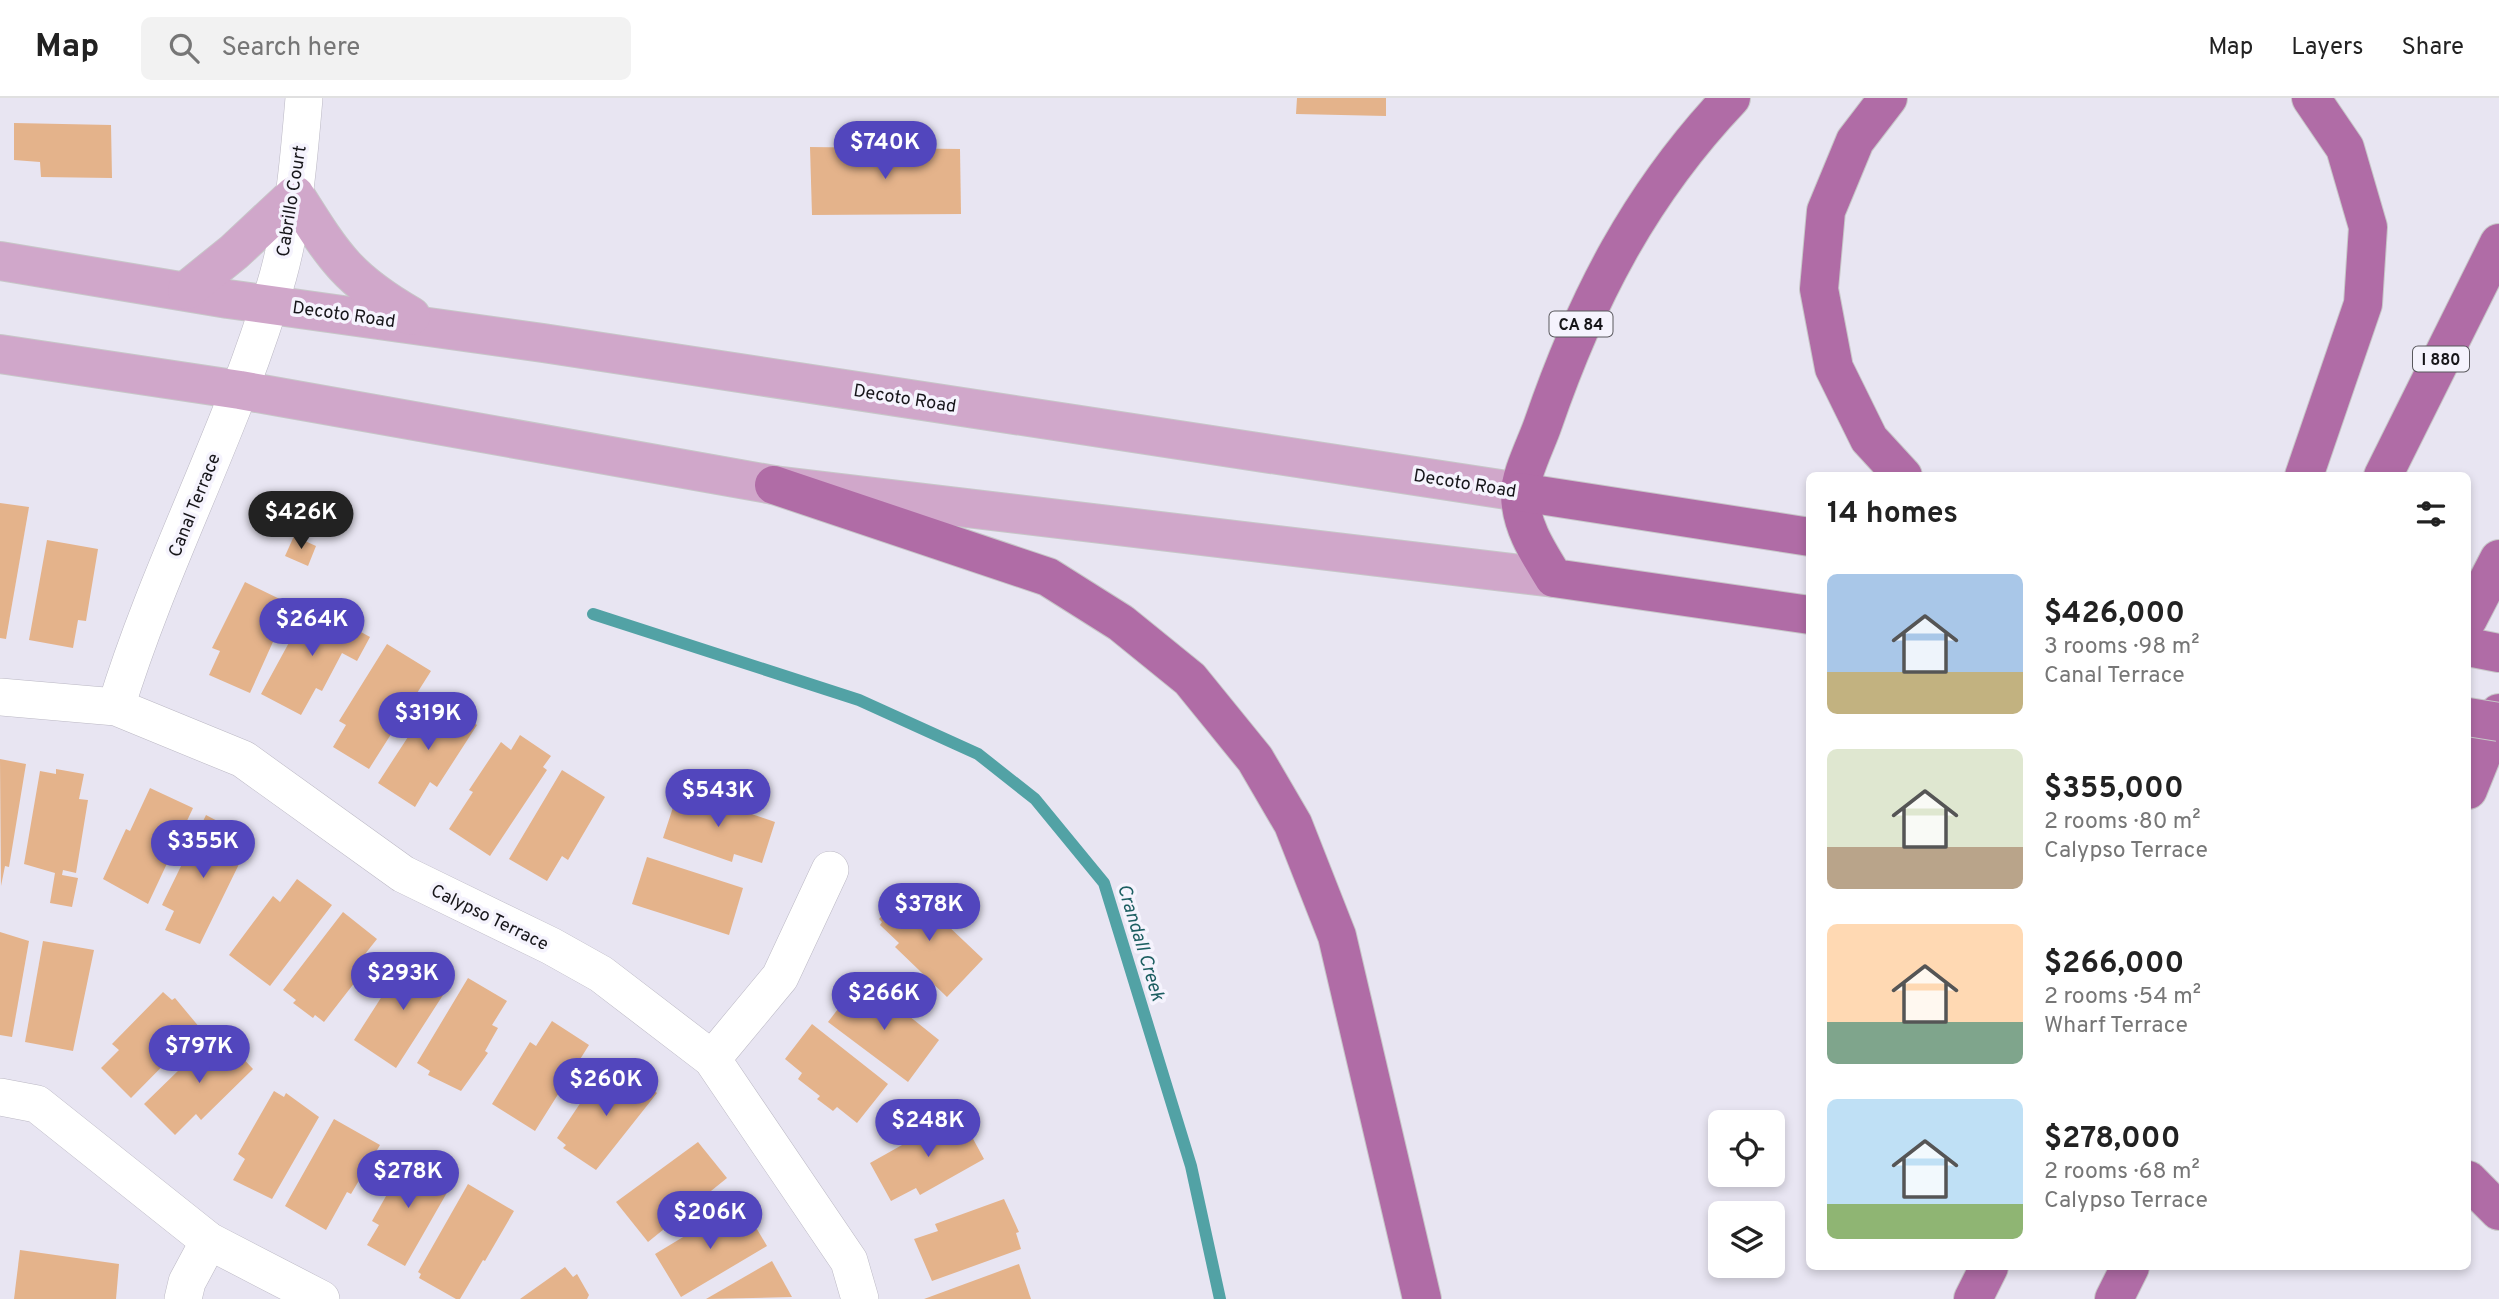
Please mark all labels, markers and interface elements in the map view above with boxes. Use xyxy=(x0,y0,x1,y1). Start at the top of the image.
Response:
search box xyxy=(141,17,631,80)
text: Map xyxy=(35,27,99,69)
icon: search xyxy=(165,29,203,67)
text: Search here xyxy=(221,32,360,65)
text: Map xyxy=(2208,33,2253,63)
text: Layers xyxy=(2291,33,2363,63)
text: Share xyxy=(2401,33,2464,63)
pin: $740K xyxy=(836,122,934,181)
text: $740K xyxy=(850,129,920,158)
street label: Cabrillo Court xyxy=(272,144,313,259)
street label: Decoto Road xyxy=(291,297,397,334)
road number: CA 84 xyxy=(1550,312,1612,336)
road number: I 880 xyxy=(2413,346,2469,372)
street label: Decoto Road xyxy=(852,380,958,419)
street label: Canal Terrace xyxy=(164,450,227,561)
street label: Decoto Road xyxy=(1412,465,1518,504)
pin: $426K xyxy=(252,491,350,551)
icon: filters xyxy=(2412,495,2450,533)
text: 14 homes xyxy=(1827,496,1958,533)
text: $426K xyxy=(264,499,338,528)
text: $426,000 xyxy=(2044,596,2185,633)
pin: $264K xyxy=(263,598,361,658)
icon: home xyxy=(1883,602,1967,686)
text: $264K xyxy=(275,606,349,635)
text: 3 rooms · 98 m² xyxy=(2044,633,2200,662)
text: Canal Terrace xyxy=(2044,662,2185,691)
pin: $319K xyxy=(379,692,477,752)
text: $319K xyxy=(394,700,462,729)
pin: $543K xyxy=(669,770,767,829)
text: $355,000 xyxy=(2044,771,2184,808)
text: $543K xyxy=(681,777,755,806)
icon: home xyxy=(1883,777,1967,861)
text: 2 rooms · 80 m² xyxy=(2044,808,2201,837)
pin: $355K xyxy=(154,820,252,880)
text: $355K xyxy=(167,828,239,857)
text: Calypso Terrace xyxy=(2044,837,2208,866)
street label: Calypso Terrace xyxy=(427,880,552,957)
water label: Crandall Creek xyxy=(1111,881,1169,1004)
pin: $378K xyxy=(880,884,978,943)
text: $378K xyxy=(894,891,964,920)
text: $266,000 xyxy=(2044,946,2184,983)
icon: home xyxy=(1883,952,1967,1036)
pin: $293K xyxy=(354,953,452,1012)
text: $293K xyxy=(367,960,439,989)
pin: $266K xyxy=(835,972,933,1032)
text: $266K xyxy=(848,980,920,1009)
text: 2 rooms · 54 m² xyxy=(2044,983,2201,1012)
text: Wharf Terrace xyxy=(2044,1012,2188,1041)
pin: $797K xyxy=(150,1026,248,1085)
text: $797K xyxy=(165,1033,233,1062)
pin: $260K xyxy=(557,1058,655,1118)
text: $260K xyxy=(569,1066,643,1095)
pin: $248K xyxy=(879,1100,977,1159)
text: $248K xyxy=(891,1107,965,1136)
map controls xyxy=(1708,1110,1785,1278)
button: locate xyxy=(1708,1110,1785,1187)
text: $278,000 xyxy=(2044,1121,2180,1158)
icon: home xyxy=(1883,1127,1967,1211)
pin: $278K xyxy=(359,1150,457,1210)
text: $278K xyxy=(373,1158,443,1187)
text: 2 rooms · 68 m² xyxy=(2044,1158,2200,1187)
text: Calypso Terrace xyxy=(2044,1187,2208,1216)
pin: $206K xyxy=(661,1192,759,1251)
text: $206K xyxy=(673,1199,747,1228)
button: layers xyxy=(1708,1201,1785,1278)

